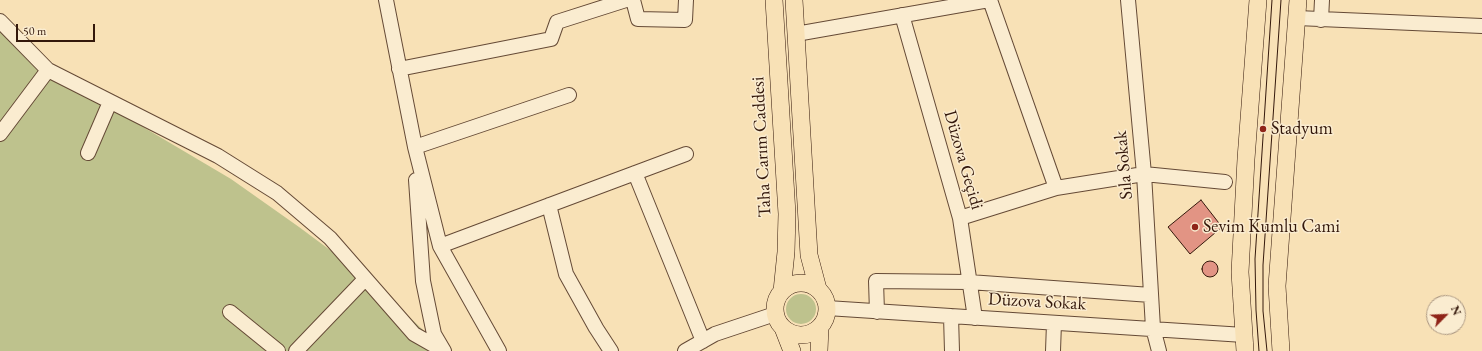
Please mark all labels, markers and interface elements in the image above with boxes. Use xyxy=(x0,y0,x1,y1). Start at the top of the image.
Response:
scale bar xyxy=(18,16,97,42)
text: 50 m xyxy=(23,23,46,39)
street label: Taha Carım Caddesi xyxy=(748,76,776,218)
street label: Düzova Geçidi xyxy=(939,108,987,212)
place label: Stadyum xyxy=(1271,118,1333,140)
marker: Stadyum xyxy=(1258,124,1268,134)
street label: Sıla Sokak xyxy=(1110,130,1138,200)
place label: Sevim Kumlu Cami xyxy=(1203,216,1340,238)
marker: Sevim Kumlu Cami xyxy=(1190,222,1200,232)
street label: Düzova Sokak xyxy=(988,289,1086,315)
north arrow xyxy=(1426,295,1466,335)
text: N xyxy=(1448,304,1464,317)

